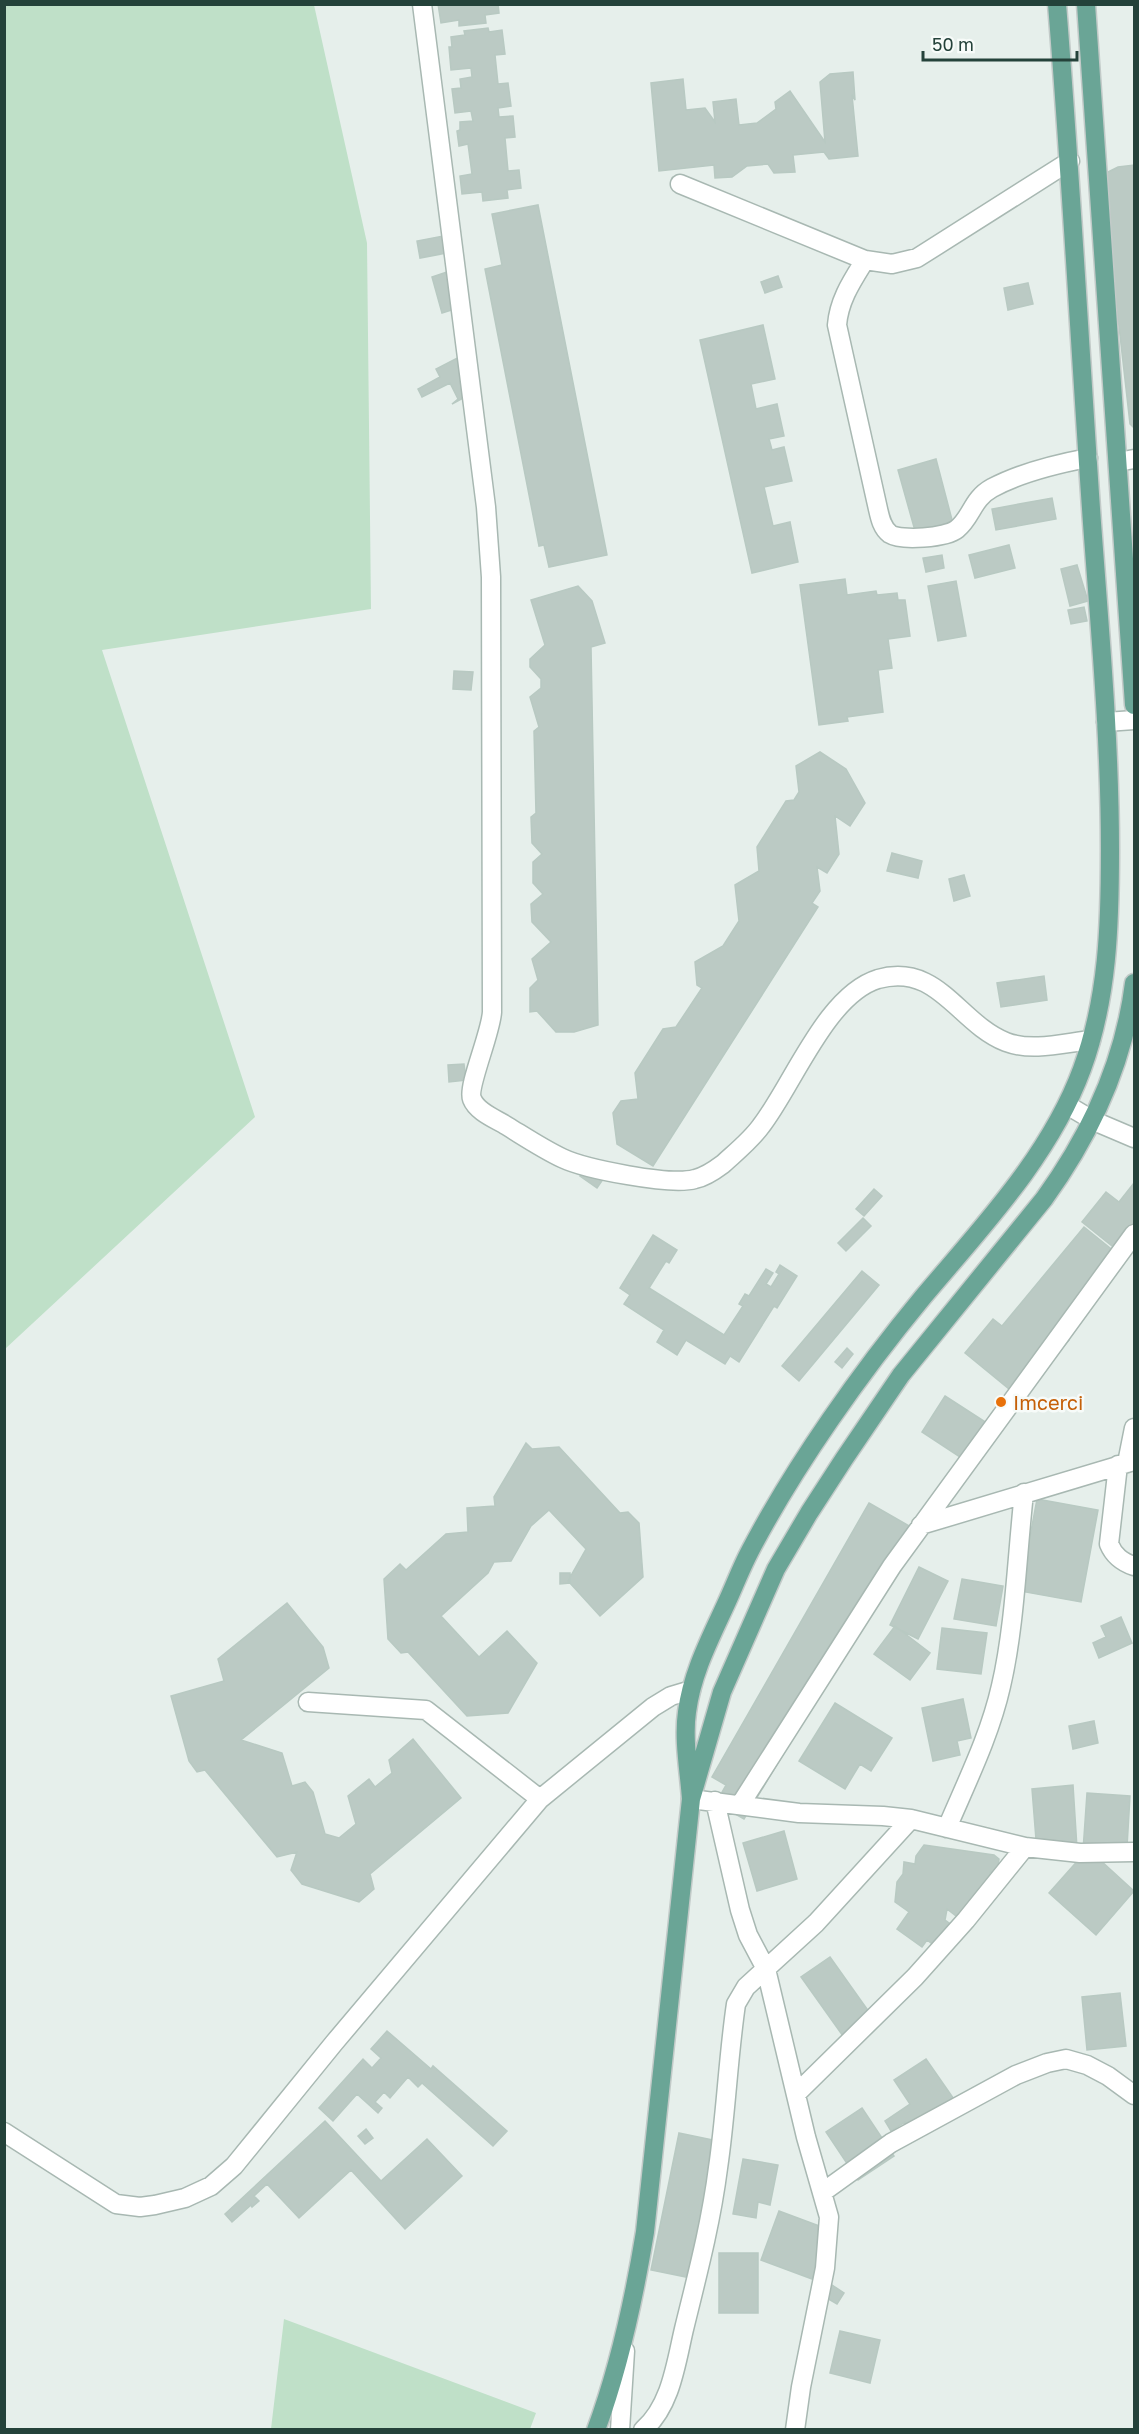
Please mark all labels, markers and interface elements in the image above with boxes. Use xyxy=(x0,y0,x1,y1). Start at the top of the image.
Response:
scale bar xyxy=(923,24,1078,62)
text: 50 m xyxy=(932,33,974,55)
place label: Imcerci xyxy=(1013,1390,1083,1414)
marker: Imcerci xyxy=(994,1395,1008,1409)

